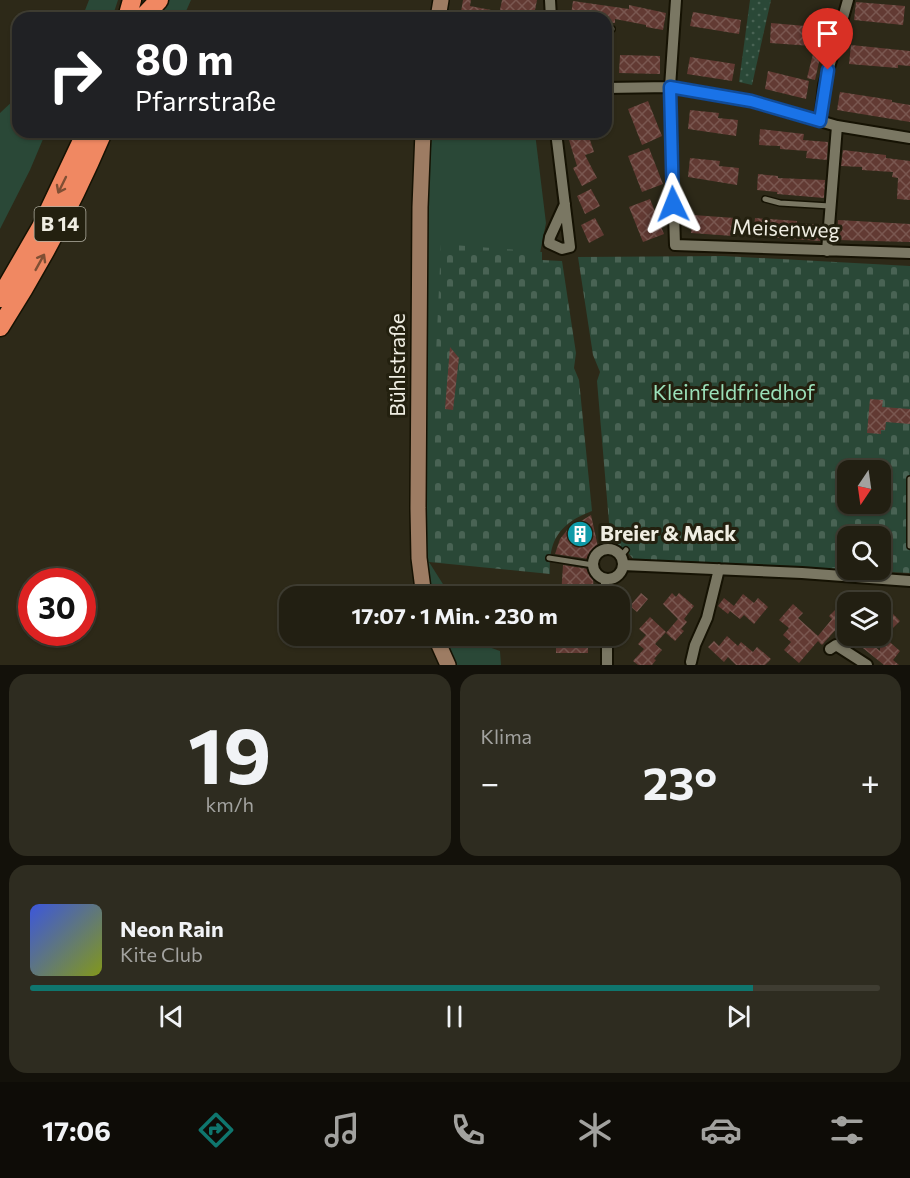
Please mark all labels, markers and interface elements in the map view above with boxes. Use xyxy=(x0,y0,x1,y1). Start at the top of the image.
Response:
pin xyxy=(802,8,853,70)
icon: arrive xyxy=(811,17,844,50)
text: 80 m xyxy=(135,32,234,84)
icon: right xyxy=(36,36,114,114)
text: Pfarrstraße xyxy=(135,84,276,117)
position arrow xyxy=(641,172,705,236)
one-way arrow xyxy=(55,176,67,194)
road number: B 14 xyxy=(34,207,86,241)
street label: Meisenweg xyxy=(732,213,840,242)
one-way arrow xyxy=(34,254,46,271)
street label: Bühlstraße xyxy=(384,313,409,417)
park label: Kleinfeldfriedhof xyxy=(653,379,816,404)
north arrow xyxy=(837,460,891,514)
map controls xyxy=(837,460,891,646)
building icon: Breier & Mack xyxy=(565,519,595,549)
place label: Breier & Mack xyxy=(600,520,736,545)
button: search xyxy=(837,526,891,580)
speed limit sign: 30 xyxy=(18,568,96,646)
button: layers xyxy=(837,592,891,646)
text: 17:07 · 1 Min. · 230 m xyxy=(351,602,558,629)
text: 19 xyxy=(188,705,271,800)
text: Klima xyxy=(481,724,532,748)
text: 23° xyxy=(643,754,717,809)
text: − xyxy=(481,761,499,802)
text: + xyxy=(861,761,880,802)
text: km/h xyxy=(205,792,254,816)
text: Neon Rain xyxy=(120,915,224,942)
text: Kite Club xyxy=(120,942,203,966)
icon: previous xyxy=(155,1000,188,1033)
icon: pause xyxy=(438,1000,471,1033)
icon: next xyxy=(722,1000,755,1033)
icon: directions xyxy=(195,1109,237,1151)
icon: music xyxy=(321,1109,363,1151)
icon: phone xyxy=(447,1109,489,1151)
icon: climate xyxy=(574,1109,616,1151)
icon: car xyxy=(700,1109,742,1151)
icon: filters xyxy=(826,1109,868,1151)
text: 17:06 xyxy=(42,1114,111,1147)

